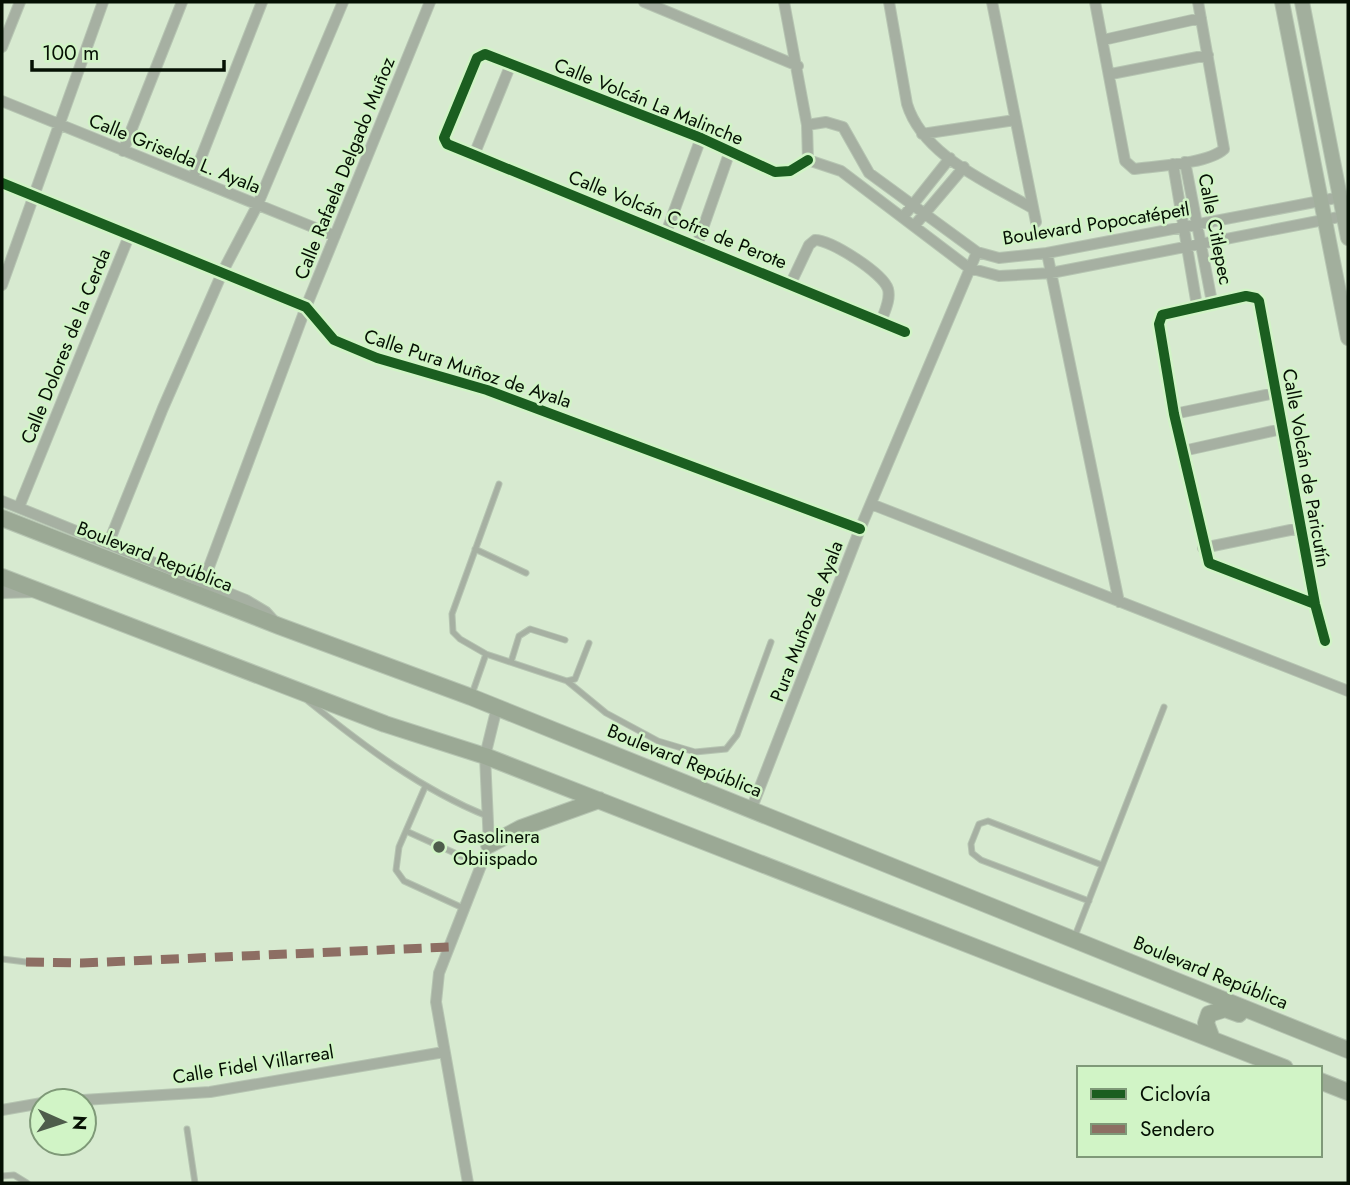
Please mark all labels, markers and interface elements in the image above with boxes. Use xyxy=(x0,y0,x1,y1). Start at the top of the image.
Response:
scale bar xyxy=(32,28,224,72)
text: 100 m xyxy=(42,38,99,68)
street label: Calle Volcán La Malinche xyxy=(550,51,748,152)
street label: Calle Rafaela Delgado Muñoz xyxy=(287,53,402,284)
street label: Calle Griselda L. Ayala xyxy=(85,107,265,200)
street label: Calle Volcán Cofre de Perote xyxy=(564,163,791,276)
street label: Calle Citlepec xyxy=(1192,171,1240,287)
street label: Boulevard Popocatépetl xyxy=(1001,195,1191,252)
street label: Calle Dolores de la Cerda xyxy=(14,244,117,448)
street label: Calle Pura Muñoz de Ayala xyxy=(361,322,575,415)
street label: Calle Volcán de Paricutín xyxy=(1276,367,1337,570)
street label: Boulevard República xyxy=(73,514,237,599)
street label: Pura Muñoz de Ayala xyxy=(763,537,850,705)
street label: Boulevard República xyxy=(603,717,766,804)
place label: Gasolinera Obiispado xyxy=(453,823,540,872)
marker: Gasolinera Obiispado xyxy=(431,839,447,855)
street label: Boulevard República xyxy=(1129,929,1292,1016)
street label: Calle Fidel Villarreal xyxy=(171,1038,336,1091)
legend xyxy=(1077,1066,1322,1157)
text: Ciclovía xyxy=(1140,1079,1211,1109)
north arrow xyxy=(28,1087,98,1157)
text: Sendero xyxy=(1140,1114,1215,1144)
text: N xyxy=(66,1115,93,1131)

